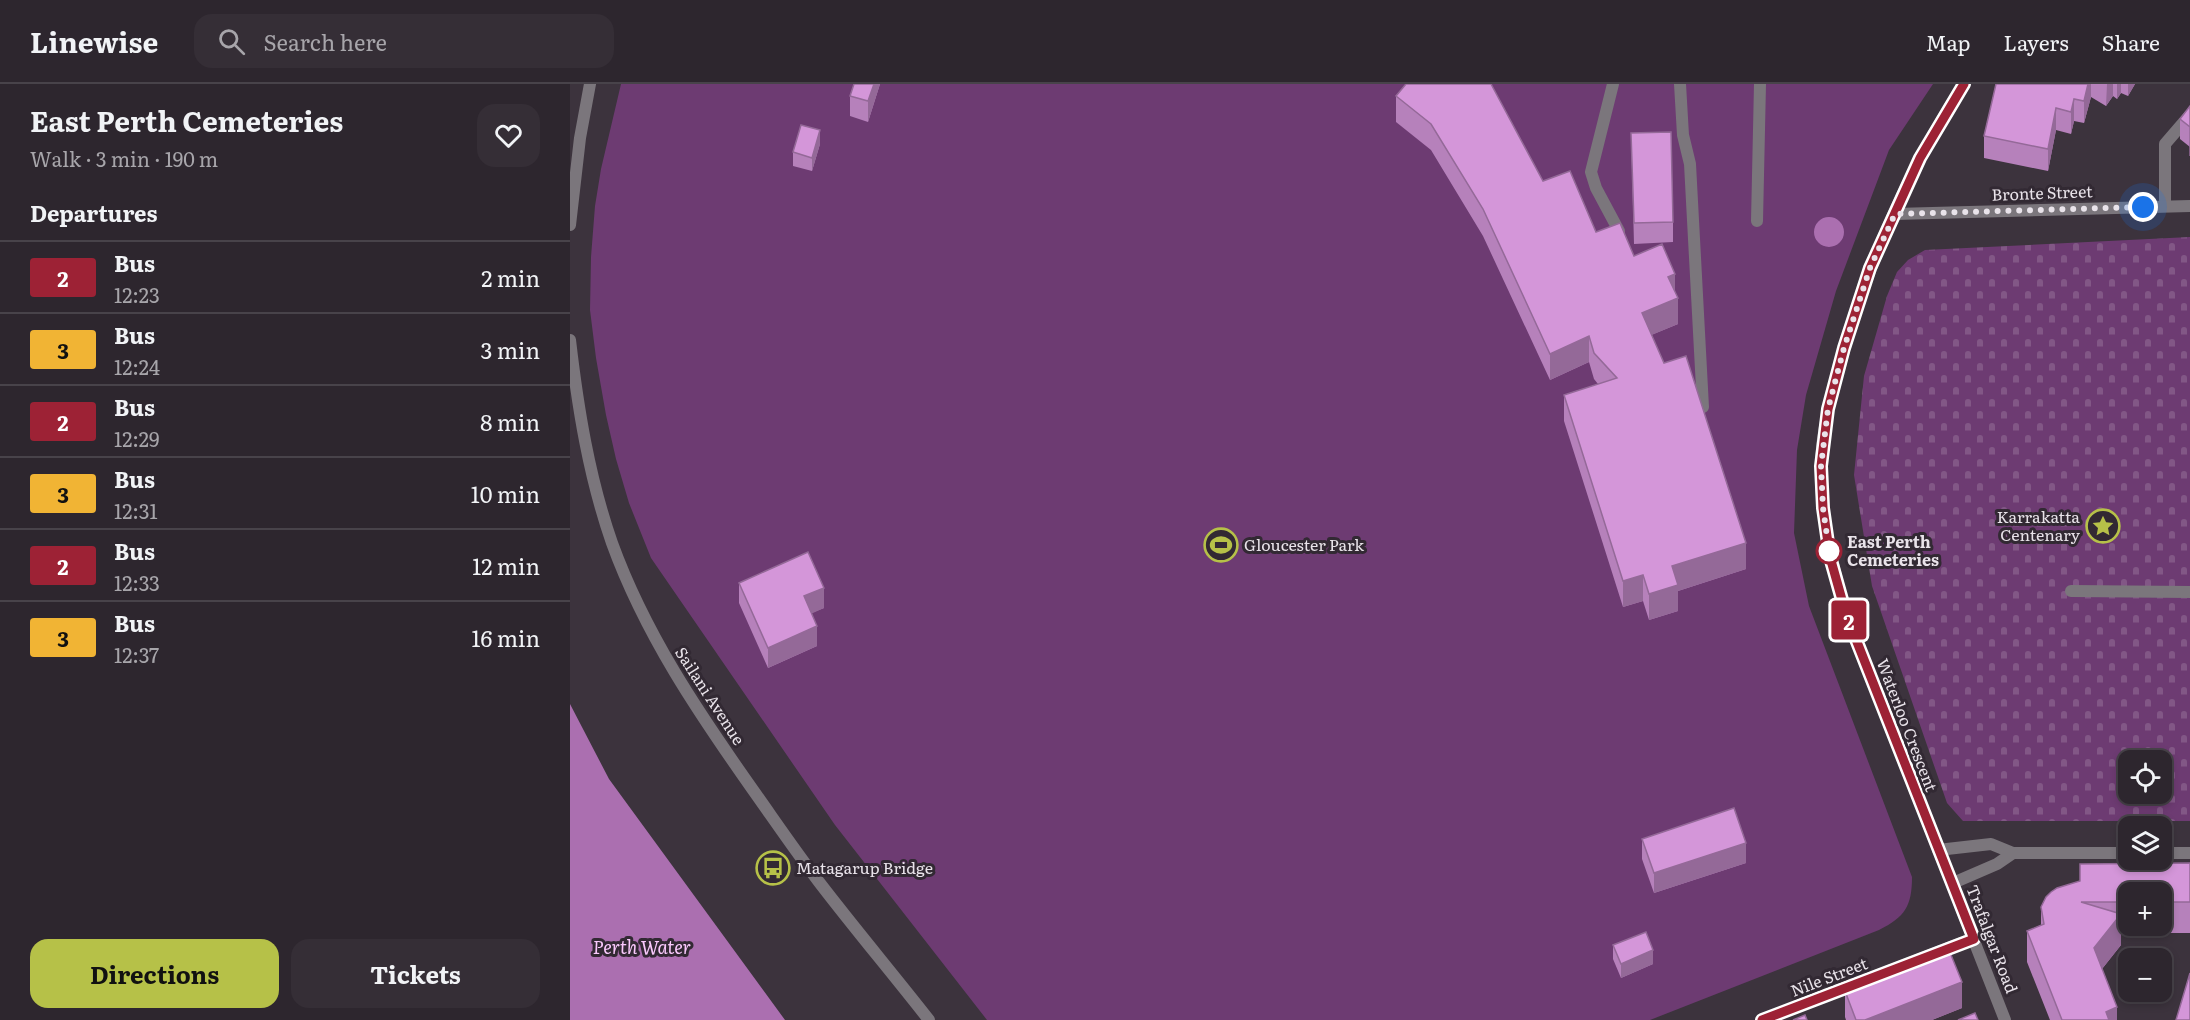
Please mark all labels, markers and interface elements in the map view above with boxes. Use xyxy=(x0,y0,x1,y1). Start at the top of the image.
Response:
search box xyxy=(194,14,614,68)
text: Linewise xyxy=(30,20,158,62)
icon: search xyxy=(215,25,248,58)
text: Search here xyxy=(263,25,387,58)
text: Map xyxy=(1926,26,1971,57)
text: Layers xyxy=(2004,26,2069,57)
text: Share xyxy=(2102,26,2160,57)
text: East Perth Cemeteries xyxy=(30,99,343,141)
button: heart xyxy=(477,104,540,167)
text: Walk · 3 min · 190 m xyxy=(30,143,218,173)
street label: Bronte Street xyxy=(1991,178,2093,206)
your location xyxy=(2128,192,2158,222)
text: Departures xyxy=(30,196,157,229)
text: Bus xyxy=(114,246,155,279)
text: 2 min xyxy=(481,261,540,294)
text: 2 xyxy=(57,262,69,293)
text: 12:23 xyxy=(114,279,160,309)
text: Bus xyxy=(114,318,155,351)
text: 3 min xyxy=(480,333,540,366)
text: 3 xyxy=(57,334,69,365)
text: 12:24 xyxy=(114,351,160,381)
text: Bus xyxy=(114,390,155,423)
text: 8 min xyxy=(480,405,540,438)
text: 2 xyxy=(57,406,69,437)
text: 12:29 xyxy=(114,423,159,453)
text: Bus xyxy=(114,462,155,495)
text: 10 min xyxy=(471,477,540,510)
text: 3 xyxy=(57,478,69,509)
text: 12:31 xyxy=(114,495,158,525)
place label: Karrakatta Centenary xyxy=(1997,504,2081,546)
place icon: Karrakatta Centenary xyxy=(2085,508,2121,544)
sports icon: Gloucester Park xyxy=(1203,527,1239,563)
place label: East Perth Cemeteries xyxy=(1847,529,1939,571)
place label: Gloucester Park xyxy=(1244,532,1364,556)
text: Bus xyxy=(114,534,155,567)
marker: East Perth Cemeteries xyxy=(1816,538,1842,564)
text: 12 min xyxy=(472,549,540,582)
text: 2 xyxy=(57,550,69,581)
text: 12:33 xyxy=(114,567,160,597)
line badge: 2 xyxy=(1830,600,1868,640)
text: 2 xyxy=(1843,605,1855,636)
text: Bus xyxy=(114,606,155,639)
text: 16 min xyxy=(472,621,540,654)
text: 3 xyxy=(57,622,69,653)
text: 12:37 xyxy=(114,639,159,669)
street label: Sailani Avenue xyxy=(670,642,752,749)
street label: Waterloo Crescent xyxy=(1871,655,1945,795)
map controls xyxy=(2118,750,2172,1002)
button: locate xyxy=(2118,750,2172,804)
button: layers xyxy=(2118,816,2172,870)
bus stop icon: Matagarup Bridge xyxy=(755,850,791,886)
place label: Matagarup Bridge xyxy=(796,855,933,879)
street label: Trafalgar Road xyxy=(1961,881,2025,997)
button: + xyxy=(2118,882,2172,936)
water label: Perth Water xyxy=(593,933,691,960)
button: Directions xyxy=(30,939,279,1008)
button: Tickets xyxy=(291,939,540,1008)
button: − xyxy=(2118,948,2172,1002)
street label: Nile Street xyxy=(1787,950,1871,1002)

